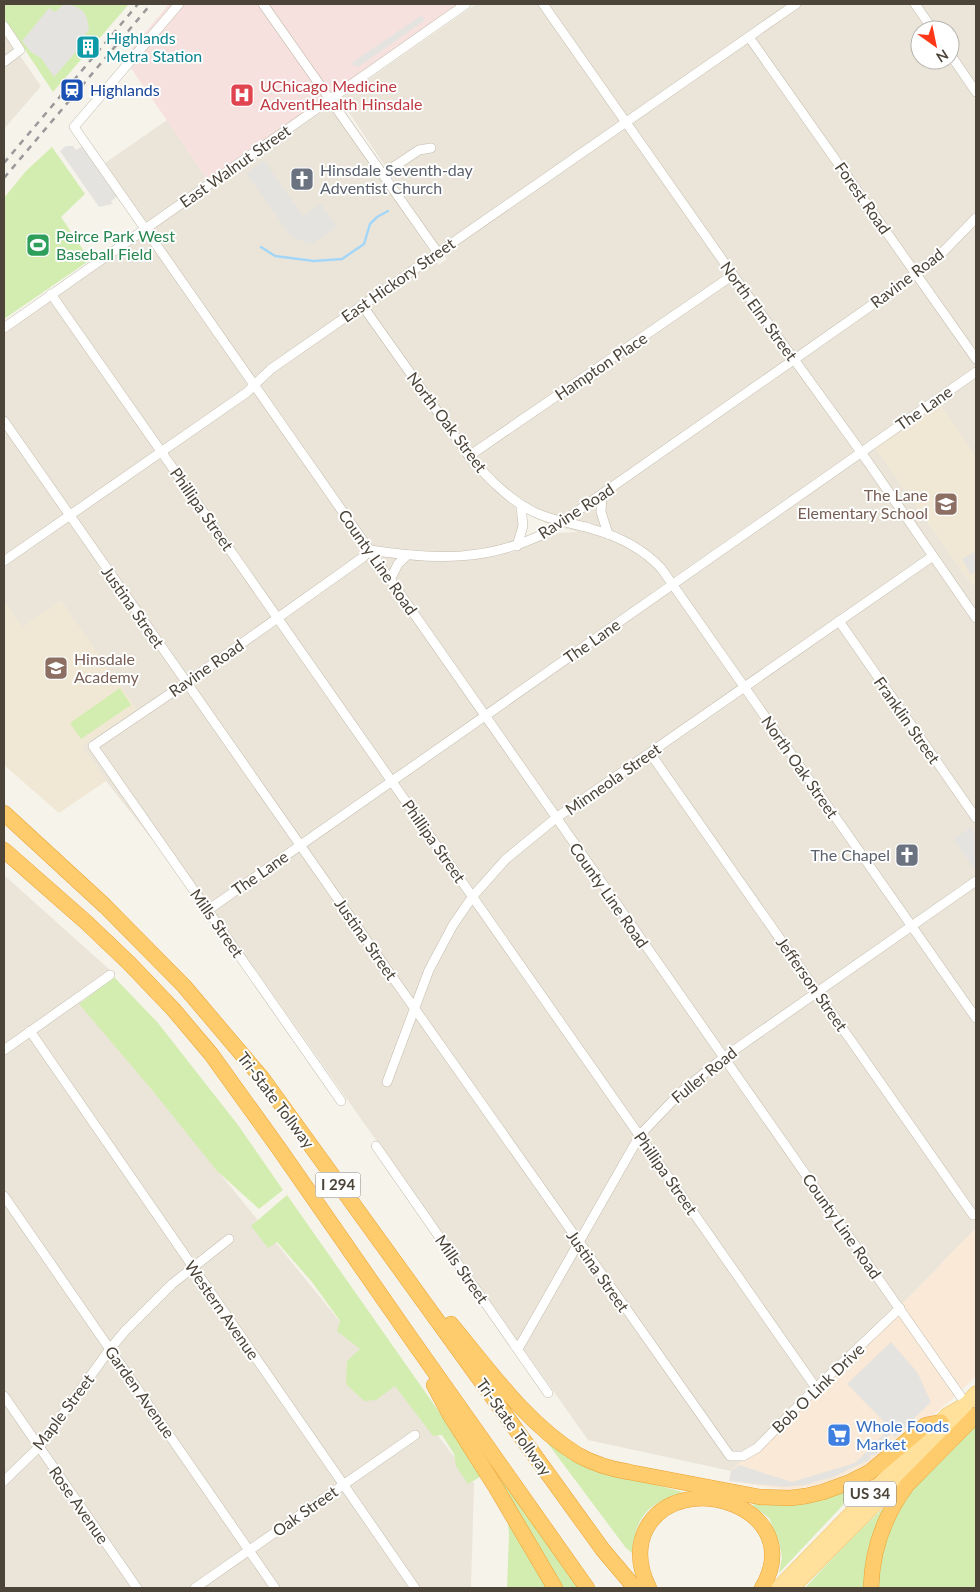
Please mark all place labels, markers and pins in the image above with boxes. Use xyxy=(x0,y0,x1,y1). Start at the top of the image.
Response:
place label: Highlands Metra Station xyxy=(106,28,202,65)
building icon: Highlands Metra Station xyxy=(75,34,101,60)
place label: UChicago Medicine AdventHealth Hinsdale xyxy=(260,76,422,113)
station icon: Highlands xyxy=(59,77,85,103)
place label: Highlands xyxy=(90,80,160,99)
hospital icon: UChicago Medicine AdventHealth Hinsdale xyxy=(229,82,255,108)
place label: Hinsdale Seventh-day Adventist Church xyxy=(320,160,474,197)
church icon: Hinsdale Seventh-day Adventist Church xyxy=(289,166,315,192)
place label: Peirce Park West Baseball Field xyxy=(56,226,175,263)
sports icon: Peirce Park West Baseball Field xyxy=(25,232,51,258)
place label: The Lane Elementary School xyxy=(798,485,928,522)
school or university icon: The Lane Elementary School xyxy=(933,491,959,517)
place label: Hinsdale Academy xyxy=(74,649,140,686)
school or university icon: Hinsdale Academy xyxy=(43,655,69,681)
church icon: The Chapel xyxy=(894,842,920,868)
place label: The Chapel xyxy=(810,845,890,864)
place label: Whole Foods Market xyxy=(856,1416,949,1453)
supermarket icon: Whole Foods Market xyxy=(826,1422,852,1448)

